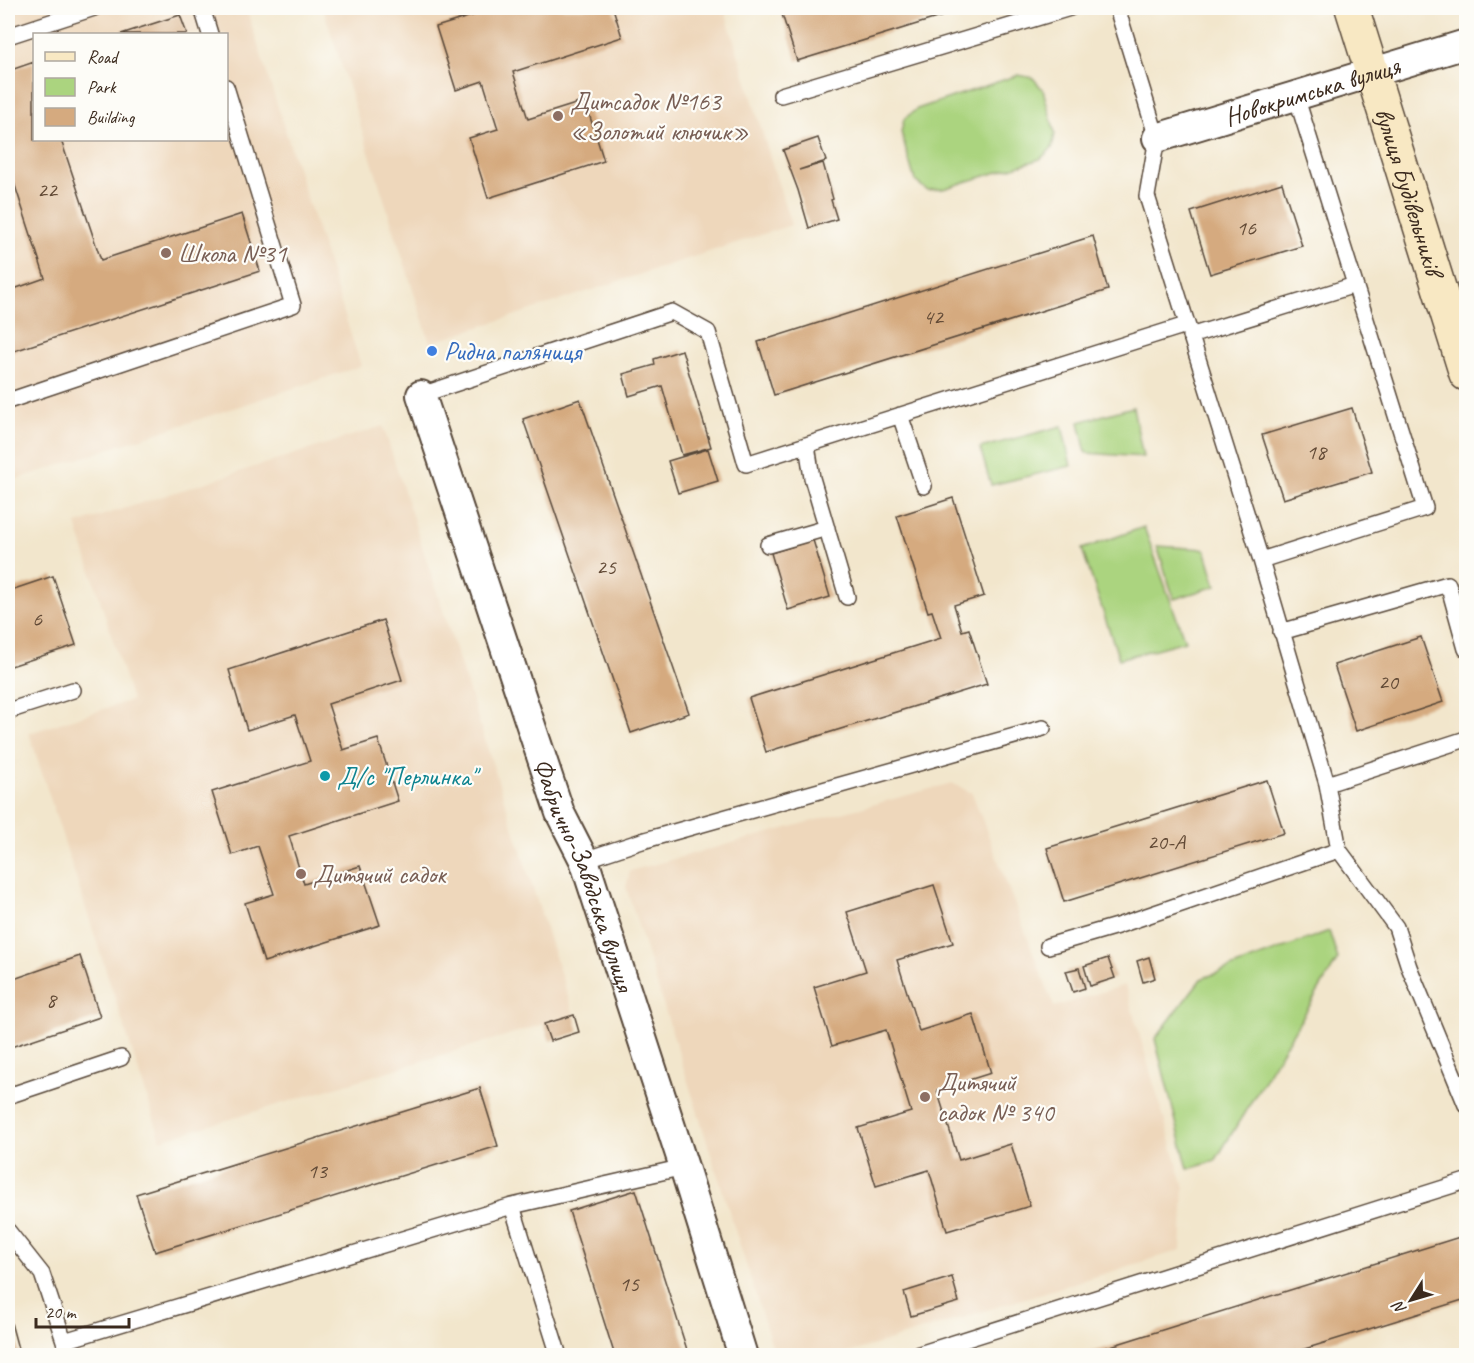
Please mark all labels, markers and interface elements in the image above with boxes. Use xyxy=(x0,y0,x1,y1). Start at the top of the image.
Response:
legend xyxy=(33,33,228,141)
text: Road xyxy=(87,46,120,68)
street label: Новокримська вулиця xyxy=(1220,49,1405,134)
text: Park xyxy=(87,76,117,98)
place label: Дитсадок №163 «Золотий ключик» xyxy=(570,85,749,148)
street label: вулиця Будівельників xyxy=(1367,104,1452,285)
text: Building xyxy=(87,106,136,128)
marker: Дитсадок №163 «Золотий ключик» xyxy=(551,109,565,123)
house number: 22 xyxy=(37,176,59,204)
house number: 16 xyxy=(1236,214,1257,242)
place label: Школа №31 xyxy=(178,237,288,270)
marker: Школа №31 xyxy=(159,246,173,260)
house number: 42 xyxy=(923,303,945,331)
place label: Ридна паляниця xyxy=(444,335,583,368)
marker: Ридна паляниця xyxy=(425,344,439,358)
house number: 18 xyxy=(1306,438,1328,466)
house number: 25 xyxy=(596,553,617,581)
house number: 6 xyxy=(32,605,43,633)
house number: 20 xyxy=(1378,668,1400,696)
street label: Фабрично-Заводська вулиця xyxy=(526,754,642,997)
place label: Д/с "Перлинка" xyxy=(337,760,481,793)
marker: Д/с "Перлинка" xyxy=(318,769,332,783)
house number: 20-А xyxy=(1147,828,1186,856)
place label: Дитячий садок xyxy=(313,858,447,891)
marker: Дитячий садок xyxy=(294,867,308,881)
house number: 8 xyxy=(46,986,58,1014)
place label: Дитячий садок № 340 xyxy=(937,1066,1056,1129)
marker: Дитячий садок № 340 xyxy=(918,1090,932,1104)
house number: 13 xyxy=(307,1157,329,1185)
house number: 15 xyxy=(619,1270,640,1298)
north arrow xyxy=(1381,1270,1441,1330)
scale bar xyxy=(36,1291,129,1329)
text: N xyxy=(1387,1296,1411,1318)
text: 20 m xyxy=(45,1301,78,1323)

